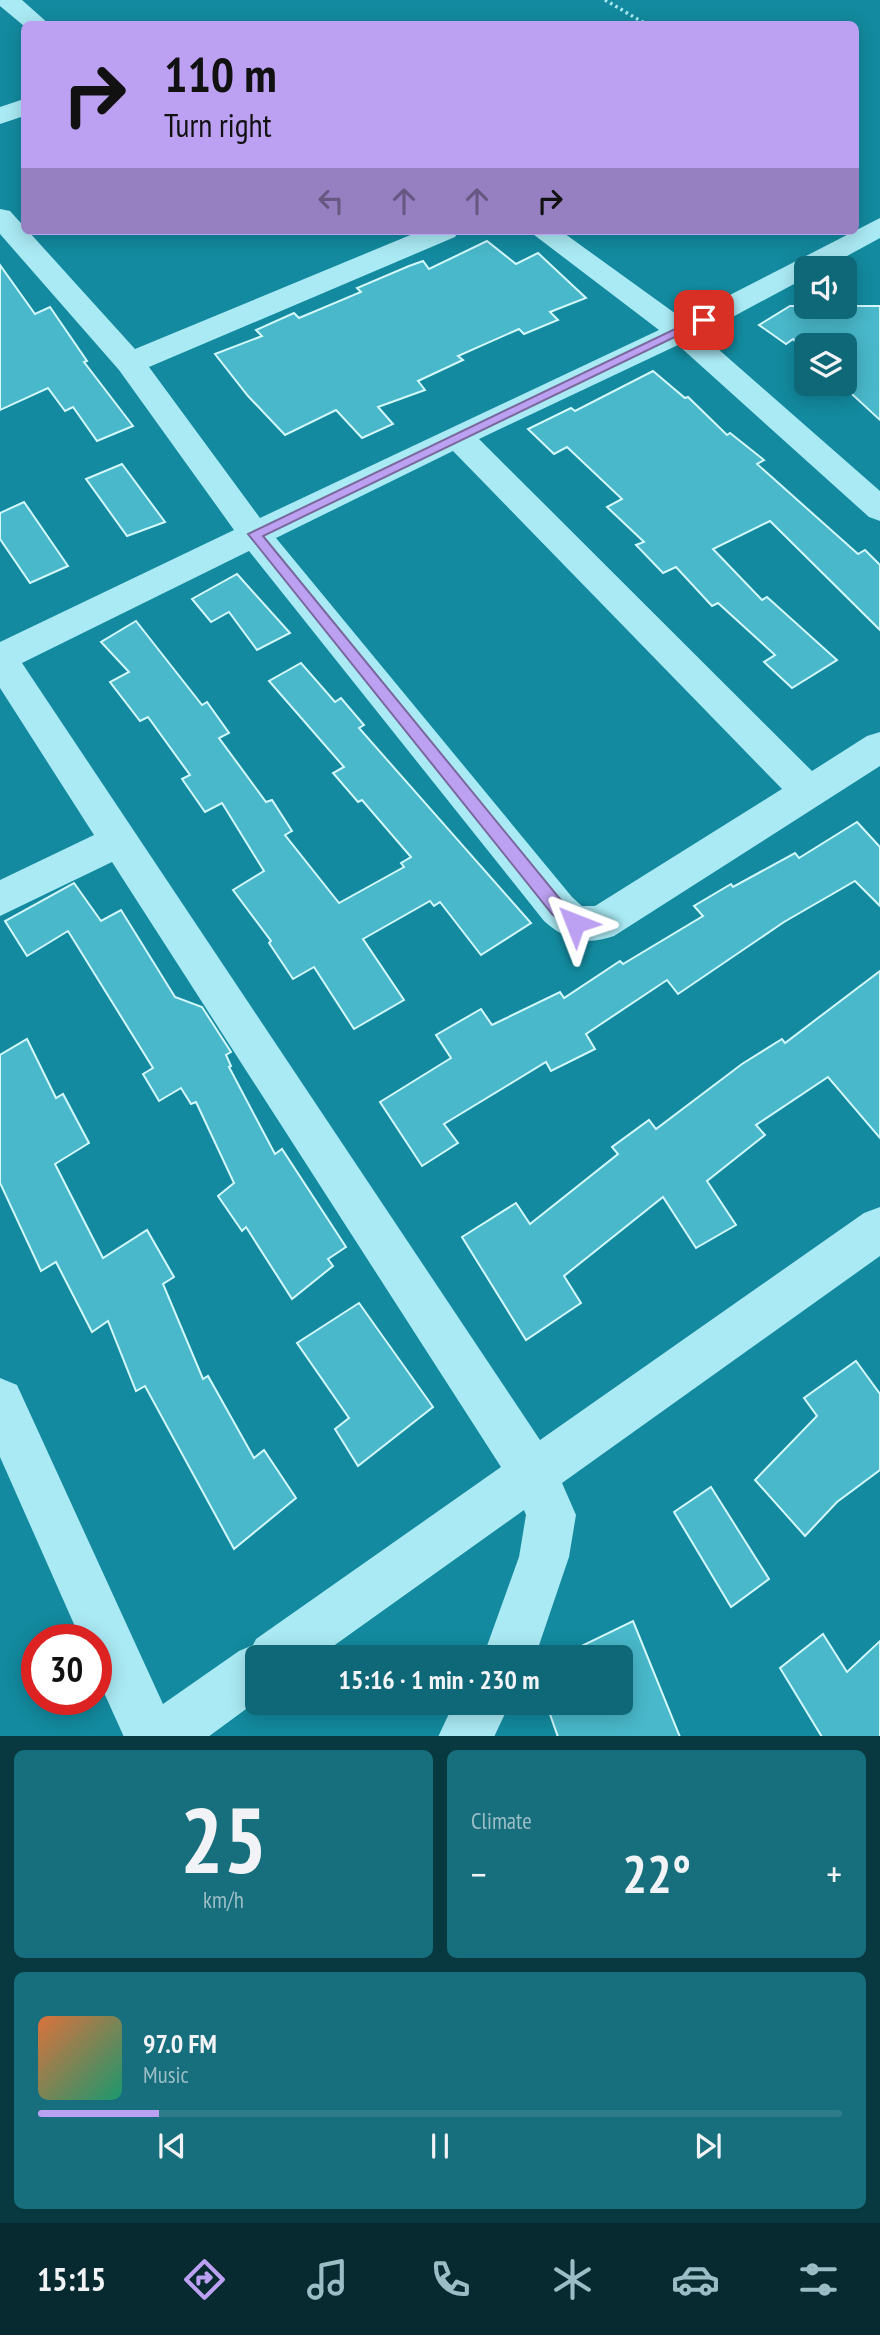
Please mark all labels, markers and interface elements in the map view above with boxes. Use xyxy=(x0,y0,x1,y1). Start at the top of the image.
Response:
text: 110 m xyxy=(164,42,277,106)
icon: right xyxy=(49,49,140,140)
text: Turn right xyxy=(164,104,272,146)
icon: left xyxy=(312,182,350,220)
icon: ahead xyxy=(385,182,423,220)
icon: ahead xyxy=(458,182,496,220)
icon: right xyxy=(531,182,569,220)
map controls xyxy=(794,256,857,396)
button: sound xyxy=(794,256,857,319)
pin xyxy=(674,290,734,350)
icon: arrive xyxy=(685,301,723,339)
button: layers xyxy=(794,333,857,396)
position arrow xyxy=(538,886,612,960)
speed limit sign: 30 xyxy=(21,1624,112,1715)
text: 15:16 · 1 min · 230 m xyxy=(339,1663,539,1696)
text: 25 xyxy=(180,1780,267,1898)
text: Climate xyxy=(471,1806,532,1835)
text: 22° xyxy=(622,1840,691,1907)
text: − xyxy=(471,1849,487,1898)
text: + xyxy=(826,1849,842,1898)
text: km/h xyxy=(203,1885,244,1914)
text: 97.0 FM xyxy=(143,2027,217,2060)
text: Music xyxy=(143,2060,189,2089)
icon: previous xyxy=(153,2127,191,2165)
icon: pause xyxy=(421,2127,459,2165)
icon: next xyxy=(689,2127,727,2165)
icon: directions xyxy=(180,2255,229,2304)
icon: music xyxy=(303,2255,352,2304)
icon: phone xyxy=(426,2255,475,2304)
icon: climate xyxy=(548,2255,597,2304)
icon: car xyxy=(671,2255,720,2304)
icon: filters xyxy=(794,2255,843,2304)
text: 15:15 xyxy=(37,2258,106,2300)

